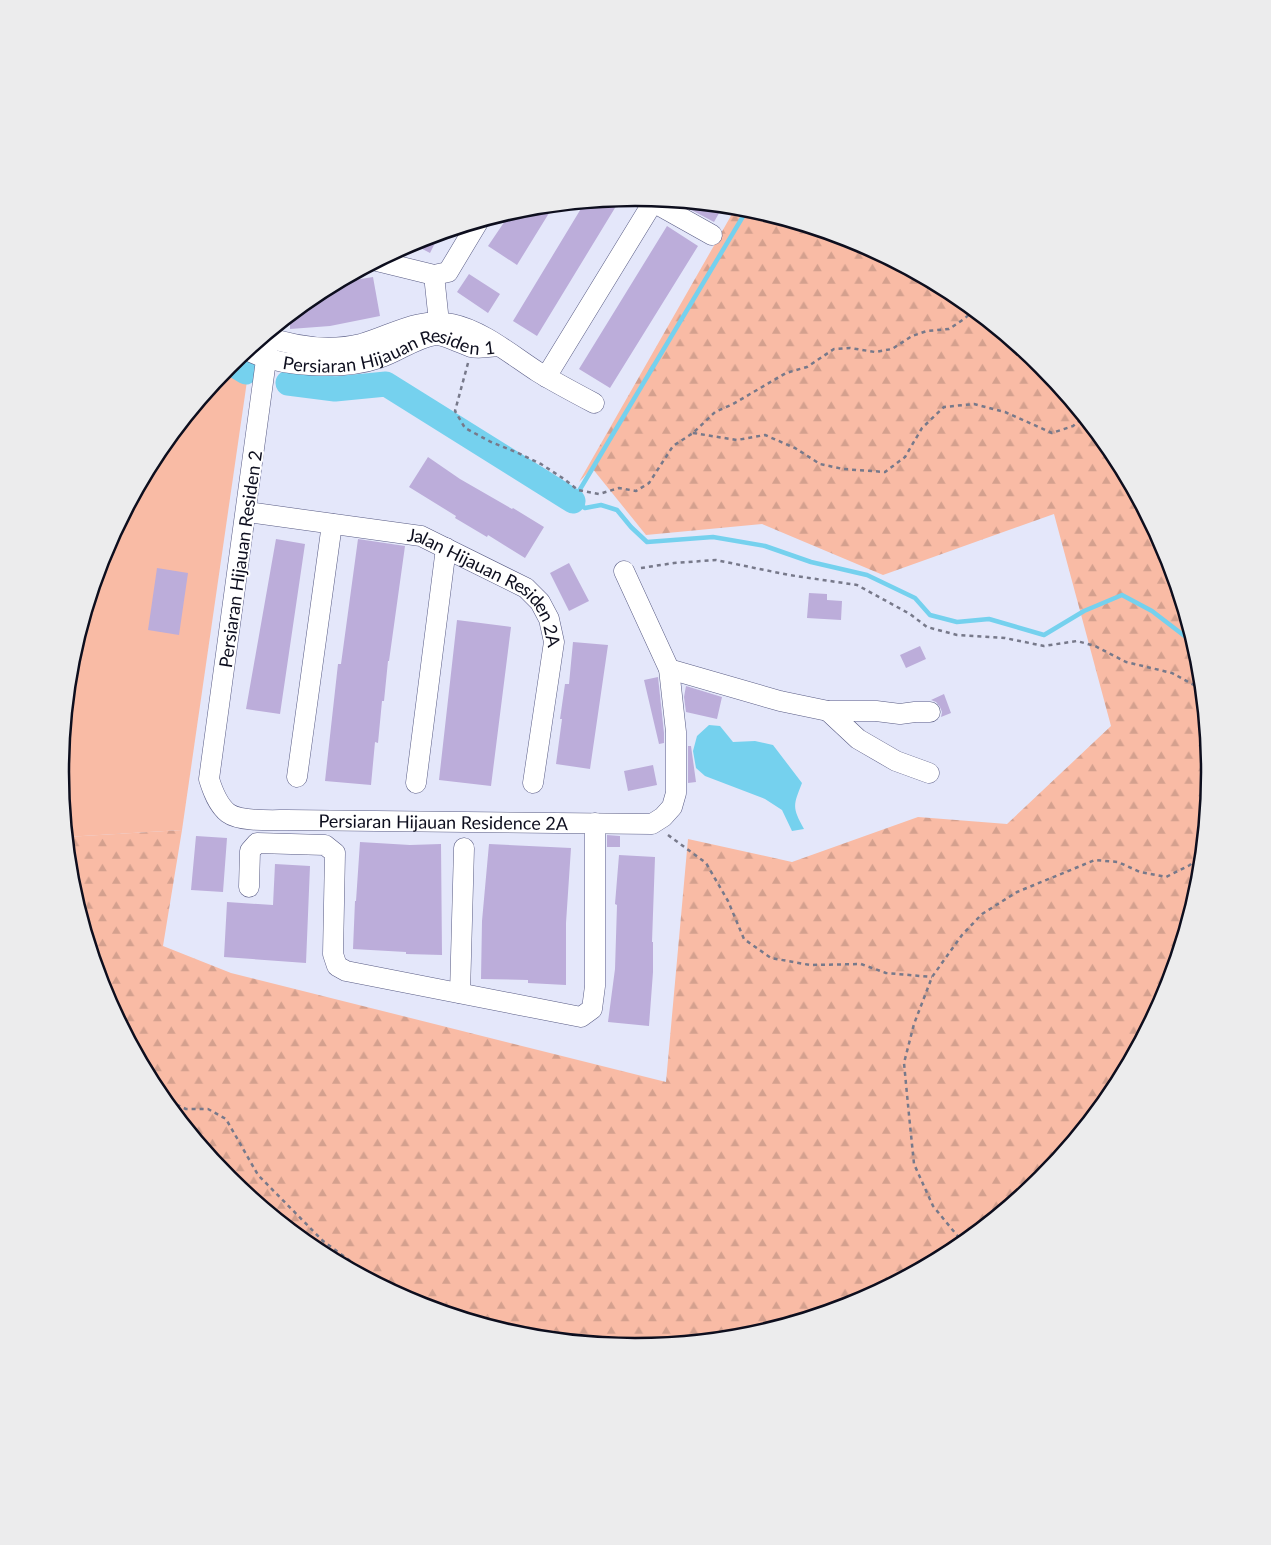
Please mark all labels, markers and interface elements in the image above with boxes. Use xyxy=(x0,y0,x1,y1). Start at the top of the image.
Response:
street label: Persiaran Hijauan Residen 1 xyxy=(281,324,496,377)
street label: Persiaran Hijauan Residen 2 xyxy=(214,449,266,669)
street label: Jalan Hijauan Residen 2A xyxy=(406,523,566,650)
street label: Persiaran Hijauan Residence 2A xyxy=(318,809,569,834)

